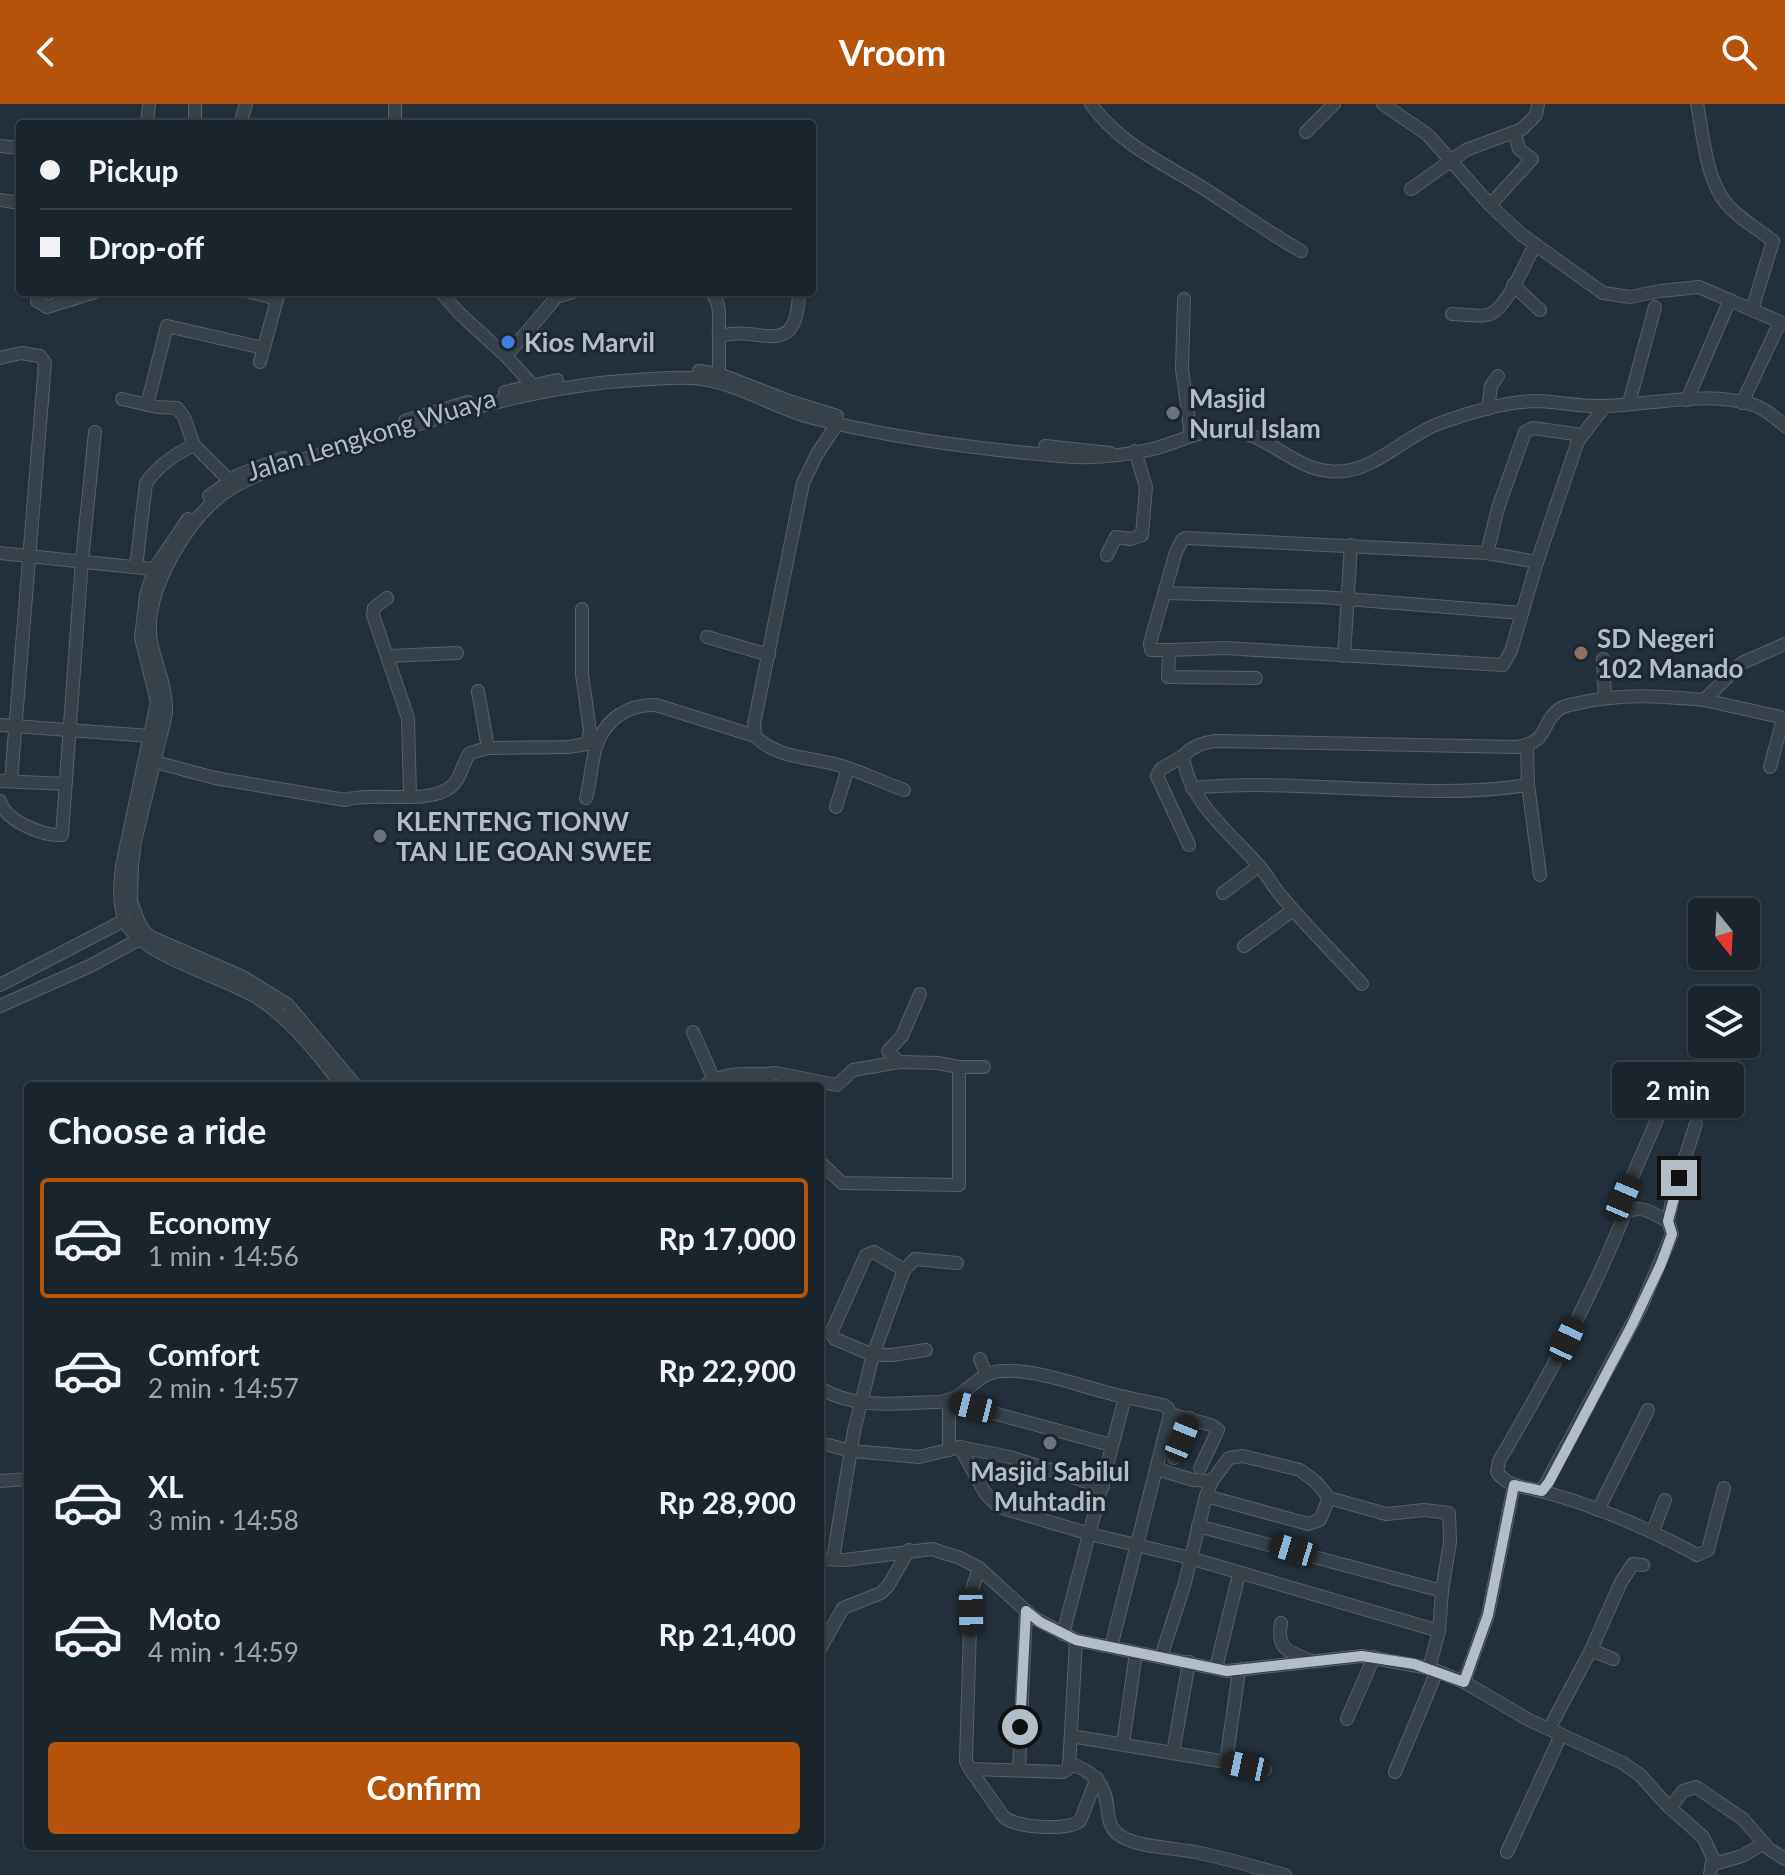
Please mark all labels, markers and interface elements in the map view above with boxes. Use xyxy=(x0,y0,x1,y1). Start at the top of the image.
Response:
icon: back xyxy=(24,30,68,74)
text: Vroom xyxy=(839,30,946,74)
icon: search xyxy=(1717,30,1761,74)
text: Pickup xyxy=(88,152,179,188)
text: Drop-off xyxy=(88,229,204,265)
place label: Kios Marvil xyxy=(524,326,655,358)
marker: Kios Marvil xyxy=(499,333,517,351)
street label: Jalan Lengkong Wuaya xyxy=(243,381,499,487)
place label: Masjid Nurul Islam xyxy=(1189,382,1321,444)
marker: Masjid Nurul Islam xyxy=(1164,404,1182,422)
place label: SD Negeri 102 Manado xyxy=(1597,622,1744,684)
marker: SD Negeri 102 Manado xyxy=(1572,644,1590,662)
place label: KLENTENG TIONW TAN LIE GOAN SWEE xyxy=(396,805,652,867)
marker: KLENTENG TIONW TAN LIE GOAN SWEE xyxy=(371,827,389,845)
north arrow xyxy=(1688,898,1760,970)
map controls xyxy=(1688,898,1760,1058)
button: layers xyxy=(1688,986,1760,1058)
callout: 2 min xyxy=(1613,1062,1745,1118)
text: 2 min xyxy=(1646,1074,1710,1106)
text: Choose a ride xyxy=(48,1108,267,1152)
route end xyxy=(1661,1160,1697,1196)
car xyxy=(1603,1171,1643,1225)
icon: car xyxy=(52,1202,124,1274)
text: Economy xyxy=(148,1204,271,1240)
text: Rp 17,000 xyxy=(659,1220,796,1256)
text: 1 min · 14:56 xyxy=(148,1240,299,1272)
car xyxy=(1546,1313,1588,1367)
icon: car xyxy=(52,1334,124,1406)
text: Comfort xyxy=(148,1336,260,1372)
text: Rp 22,900 xyxy=(659,1352,796,1388)
text: 2 min · 14:57 xyxy=(148,1372,299,1404)
car xyxy=(947,1390,999,1424)
car xyxy=(1162,1411,1202,1465)
marker: Masjid Sabilul Muhtadin xyxy=(1041,1434,1059,1452)
place label: Masjid Sabilul Muhtadin xyxy=(970,1455,1130,1517)
icon: car xyxy=(52,1466,124,1538)
text: XL xyxy=(148,1468,184,1504)
text: Rp 28,900 xyxy=(659,1484,796,1520)
text: 3 min · 14:58 xyxy=(148,1504,299,1536)
car xyxy=(1267,1532,1319,1568)
car xyxy=(959,1588,983,1636)
icon: car xyxy=(52,1598,124,1670)
text: Moto xyxy=(148,1600,221,1636)
text: Rp 21,400 xyxy=(659,1616,796,1652)
text: 4 min · 14:59 xyxy=(148,1636,299,1668)
route start xyxy=(1002,1709,1038,1745)
button: Confirm xyxy=(48,1742,800,1834)
car xyxy=(1219,1749,1271,1783)

